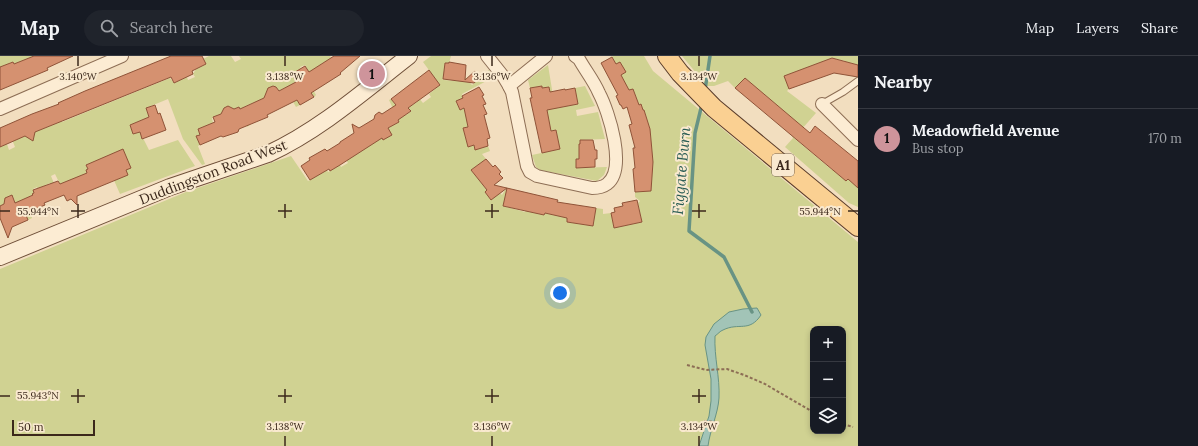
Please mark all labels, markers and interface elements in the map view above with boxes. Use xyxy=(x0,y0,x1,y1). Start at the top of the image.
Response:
search box xyxy=(84,10,364,46)
text: Map xyxy=(20,16,60,40)
icon: search xyxy=(98,17,120,39)
text: Search here xyxy=(130,18,213,37)
text: Map xyxy=(1026,19,1054,37)
text: Layers xyxy=(1076,19,1119,37)
text: Share xyxy=(1141,19,1178,37)
pin: 1 xyxy=(359,59,385,89)
text: 3.140°W xyxy=(59,70,98,83)
text: 3.138°W xyxy=(267,70,304,83)
text: 3.136°W xyxy=(473,70,512,83)
text: 3.134°W xyxy=(681,70,718,83)
text: Nearby xyxy=(874,71,932,93)
text: Meadowfield Avenue xyxy=(912,121,1059,140)
water label: Figgate Burn xyxy=(668,126,694,216)
text: 1 xyxy=(884,130,890,147)
text: 170 m xyxy=(1148,130,1182,147)
street label: Duddingston Road West xyxy=(136,135,290,209)
text: Bus stop xyxy=(912,140,964,157)
road number: A1 xyxy=(772,154,794,176)
text: 55.944°N xyxy=(17,205,59,218)
text: 55.944°N xyxy=(799,205,841,218)
your location xyxy=(550,283,570,303)
map controls xyxy=(810,326,846,434)
button: + xyxy=(810,326,846,362)
button: − xyxy=(810,362,846,398)
text: 55.943°N xyxy=(17,389,59,402)
button: layers xyxy=(810,398,846,434)
scale bar xyxy=(12,418,95,437)
text: 50 m xyxy=(18,420,44,434)
text: 3.138°W xyxy=(267,420,304,433)
text: 3.136°W xyxy=(473,420,512,433)
text: 3.134°W xyxy=(681,420,718,433)

